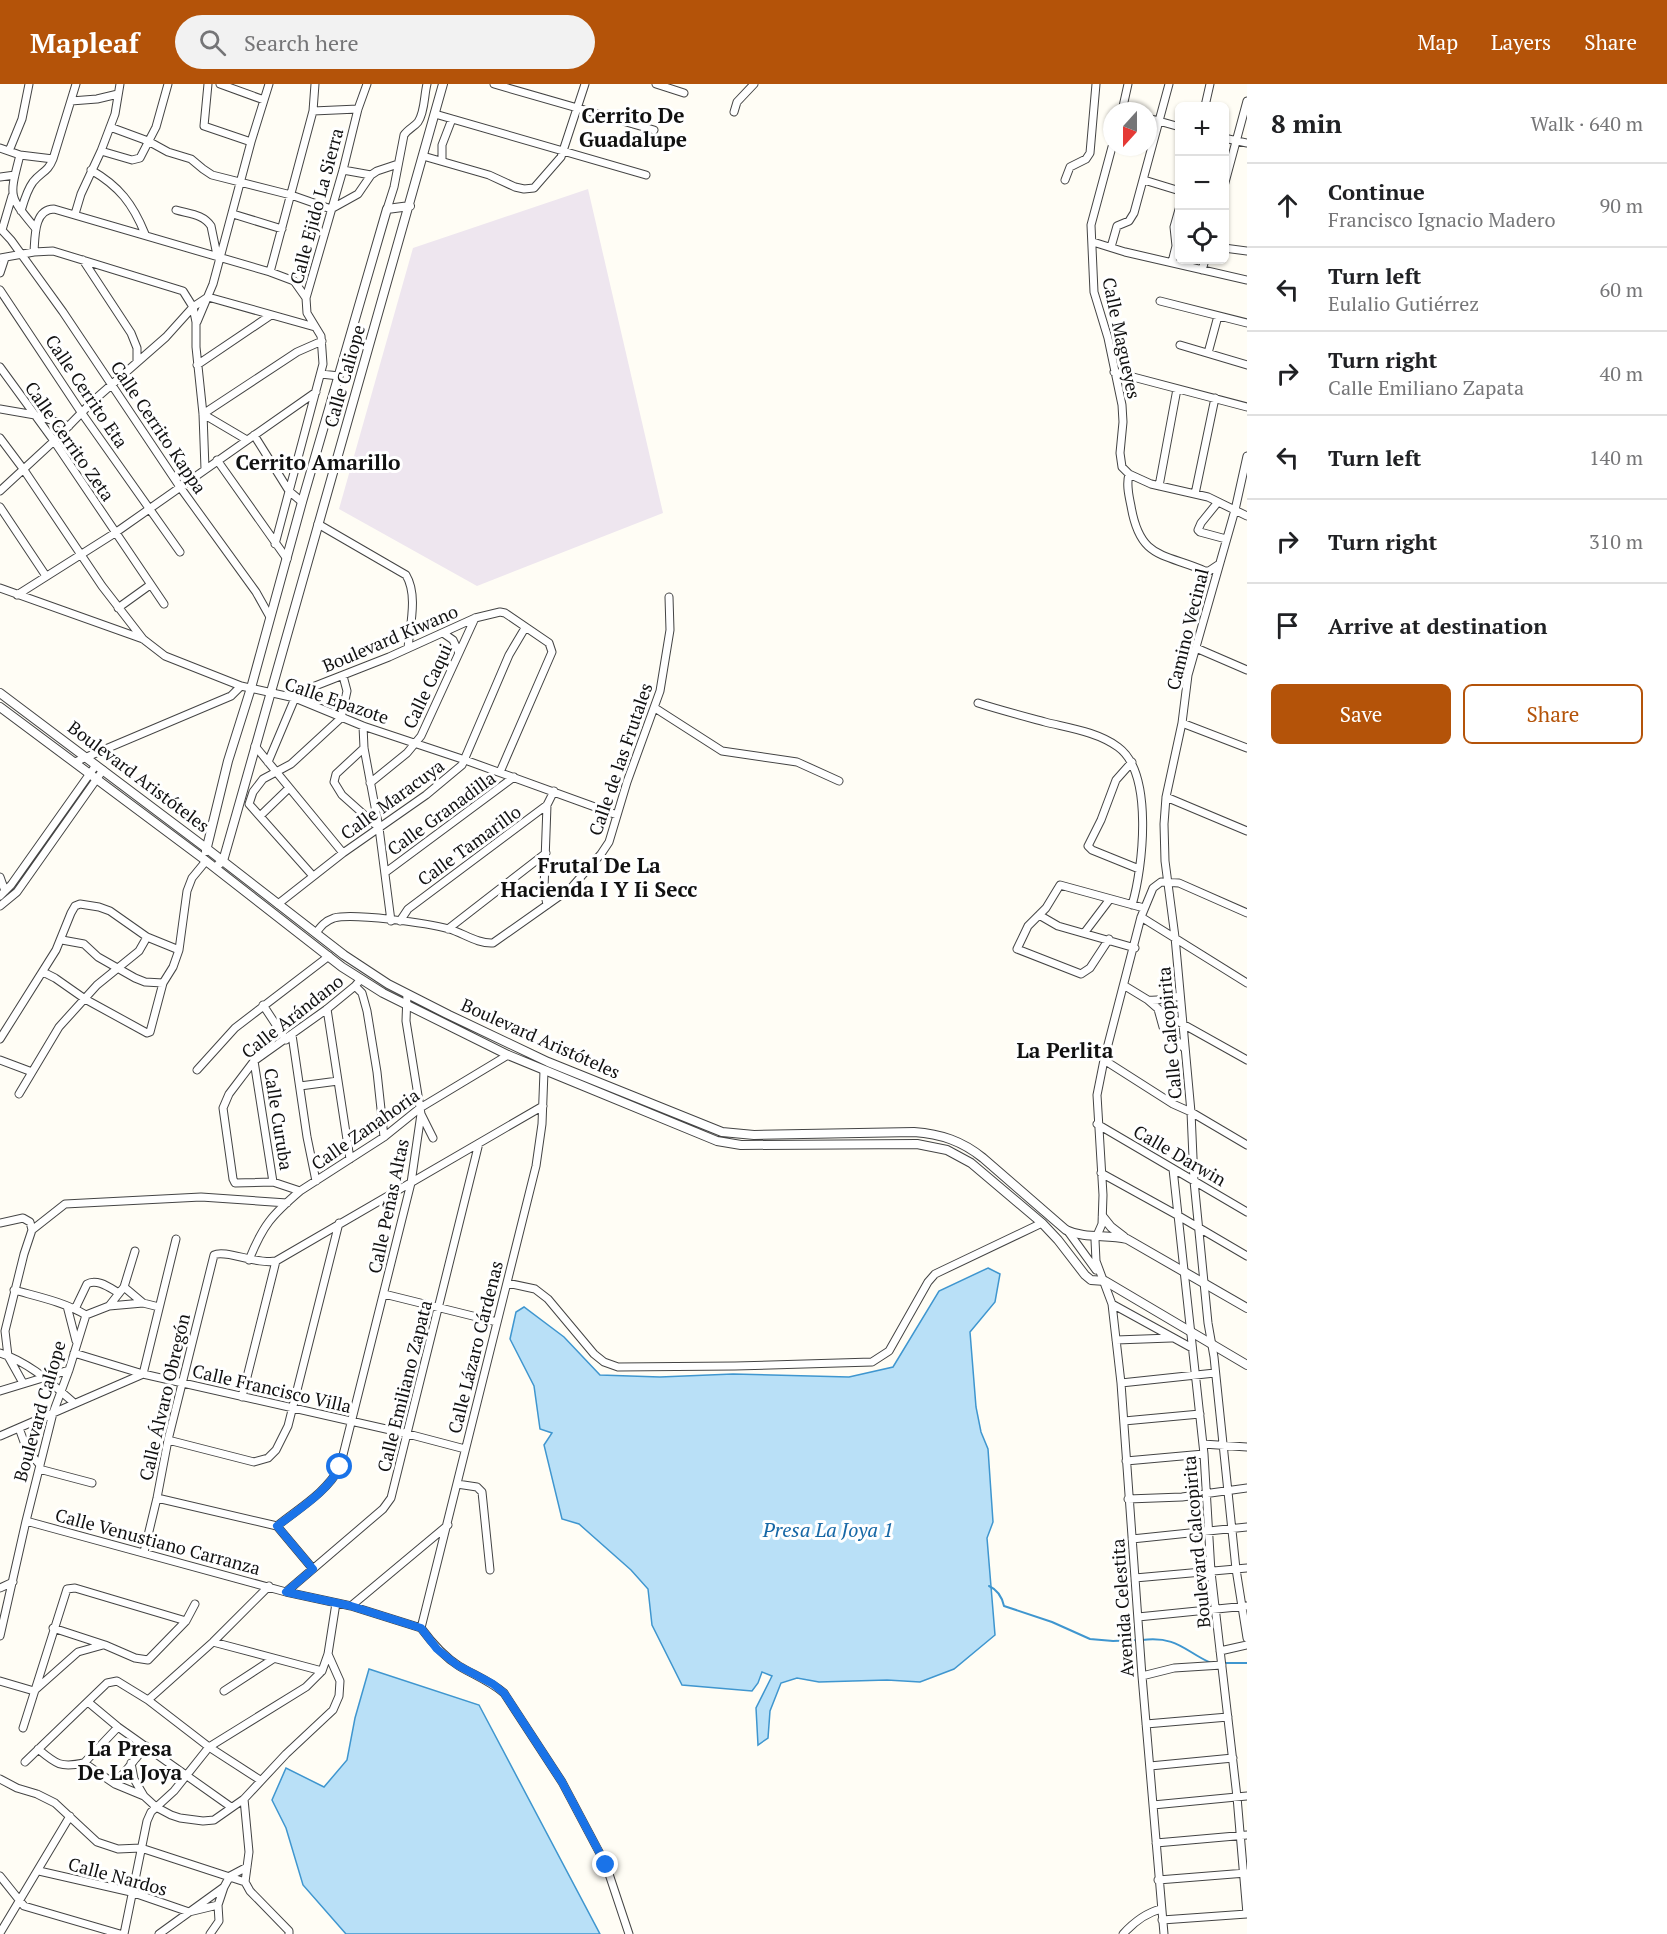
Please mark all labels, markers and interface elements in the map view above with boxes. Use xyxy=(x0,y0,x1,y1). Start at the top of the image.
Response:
search box xyxy=(175,15,595,69)
text: Mapleaf xyxy=(30,24,139,61)
icon: search xyxy=(196,26,229,59)
text: Search here xyxy=(244,28,358,57)
text: Map xyxy=(1417,28,1458,56)
text: Layers xyxy=(1491,28,1551,56)
text: Share xyxy=(1584,28,1637,56)
district label: Cerrito De Guadalupe xyxy=(579,101,687,153)
north arrow xyxy=(1103,102,1157,156)
map controls xyxy=(1175,102,1229,264)
button: + xyxy=(1175,102,1229,156)
text: 8 min xyxy=(1271,106,1342,140)
text: Walk · 640 m xyxy=(1531,110,1643,137)
street label: Calle Ejido La Sierra xyxy=(284,125,348,287)
button: − xyxy=(1175,156,1229,210)
text: Continue xyxy=(1328,177,1425,206)
icon: ahead xyxy=(1271,189,1304,222)
text: 90 m xyxy=(1600,192,1643,219)
text: Francisco Ignacio Madero xyxy=(1328,206,1556,233)
button: locate xyxy=(1175,210,1229,264)
text: Turn left xyxy=(1328,261,1421,290)
icon: left xyxy=(1271,273,1304,306)
street label: Calle Magueyes xyxy=(1097,275,1147,401)
text: 60 m xyxy=(1600,276,1643,303)
text: Eulalio Gutiérrez xyxy=(1328,290,1479,317)
street label: Calle Caliope xyxy=(318,322,370,430)
street label: Calle Cerrito Eta xyxy=(40,330,134,452)
text: Turn right xyxy=(1328,345,1437,374)
street label: Calle Cerrito Kappa xyxy=(106,356,212,498)
icon: right xyxy=(1271,357,1304,390)
text: 40 m xyxy=(1600,360,1643,387)
text: Calle Emiliano Zapata xyxy=(1328,374,1524,401)
street label: Calle Cerrito Zeta xyxy=(20,376,120,506)
icon: left xyxy=(1271,441,1304,474)
text: Turn left xyxy=(1328,443,1421,472)
text: 140 m xyxy=(1589,444,1643,471)
district label: Cerrito Amarillo xyxy=(236,448,400,476)
icon: right xyxy=(1271,525,1304,558)
text: Turn right xyxy=(1328,527,1437,556)
text: 310 m xyxy=(1589,528,1643,555)
street label: Camino Vecinal xyxy=(1160,566,1214,692)
street label: Boulevard Kiwano xyxy=(319,599,461,677)
icon: arrive xyxy=(1271,609,1304,642)
text: Arrive at destination xyxy=(1328,611,1547,640)
street label: Calle Caqui xyxy=(397,640,457,732)
street label: Calle Epazote xyxy=(282,671,392,729)
street label: Calle de las Frutales xyxy=(583,679,657,839)
button: Save xyxy=(1271,684,1451,744)
button: Share xyxy=(1463,684,1643,744)
street label: Boulevard Aristóteles xyxy=(63,715,215,837)
street label: Calle Maracuya xyxy=(335,753,449,845)
street label: Calle Granadilla xyxy=(382,766,500,860)
street label: Calle Tamarillo xyxy=(412,799,526,891)
district label: Frutal De La Hacienda I Y Ii Secc xyxy=(500,851,698,903)
street label: Calle Calcopirita xyxy=(1151,966,1187,1100)
street label: Calle Arándano xyxy=(236,969,348,1063)
street label: Boulevard Aristóteles xyxy=(458,992,624,1084)
district label: La Perlita xyxy=(1017,1036,1114,1064)
street label: Calle Curuba xyxy=(259,1066,299,1172)
street label: Calle Zanahoria xyxy=(306,1083,424,1175)
street label: Calle Darwin xyxy=(1129,1119,1231,1191)
street label: Calle Peñas Altas xyxy=(362,1136,414,1276)
street label: Calle Lázaro Cárdenas xyxy=(442,1258,508,1436)
street label: Calle Emiliano Zapata xyxy=(371,1297,437,1475)
street label: Calle Álvaro Obregón xyxy=(133,1311,195,1483)
street label: Boulevard Calíope xyxy=(7,1338,71,1484)
street label: Calle Francisco Villa xyxy=(190,1358,354,1418)
route start xyxy=(326,1453,352,1479)
street label: Boulevard Calcopirita xyxy=(1177,1455,1215,1629)
street label: Calle Venustiano Carranza xyxy=(53,1502,263,1580)
water label: Presa La Joya 1 xyxy=(762,1516,893,1543)
street label: Avenida Celestita xyxy=(1105,1538,1139,1678)
district label: La Presa De La Joya xyxy=(78,1734,183,1786)
street label: Calle Nardos xyxy=(66,1851,170,1901)
route end xyxy=(592,1851,618,1877)

